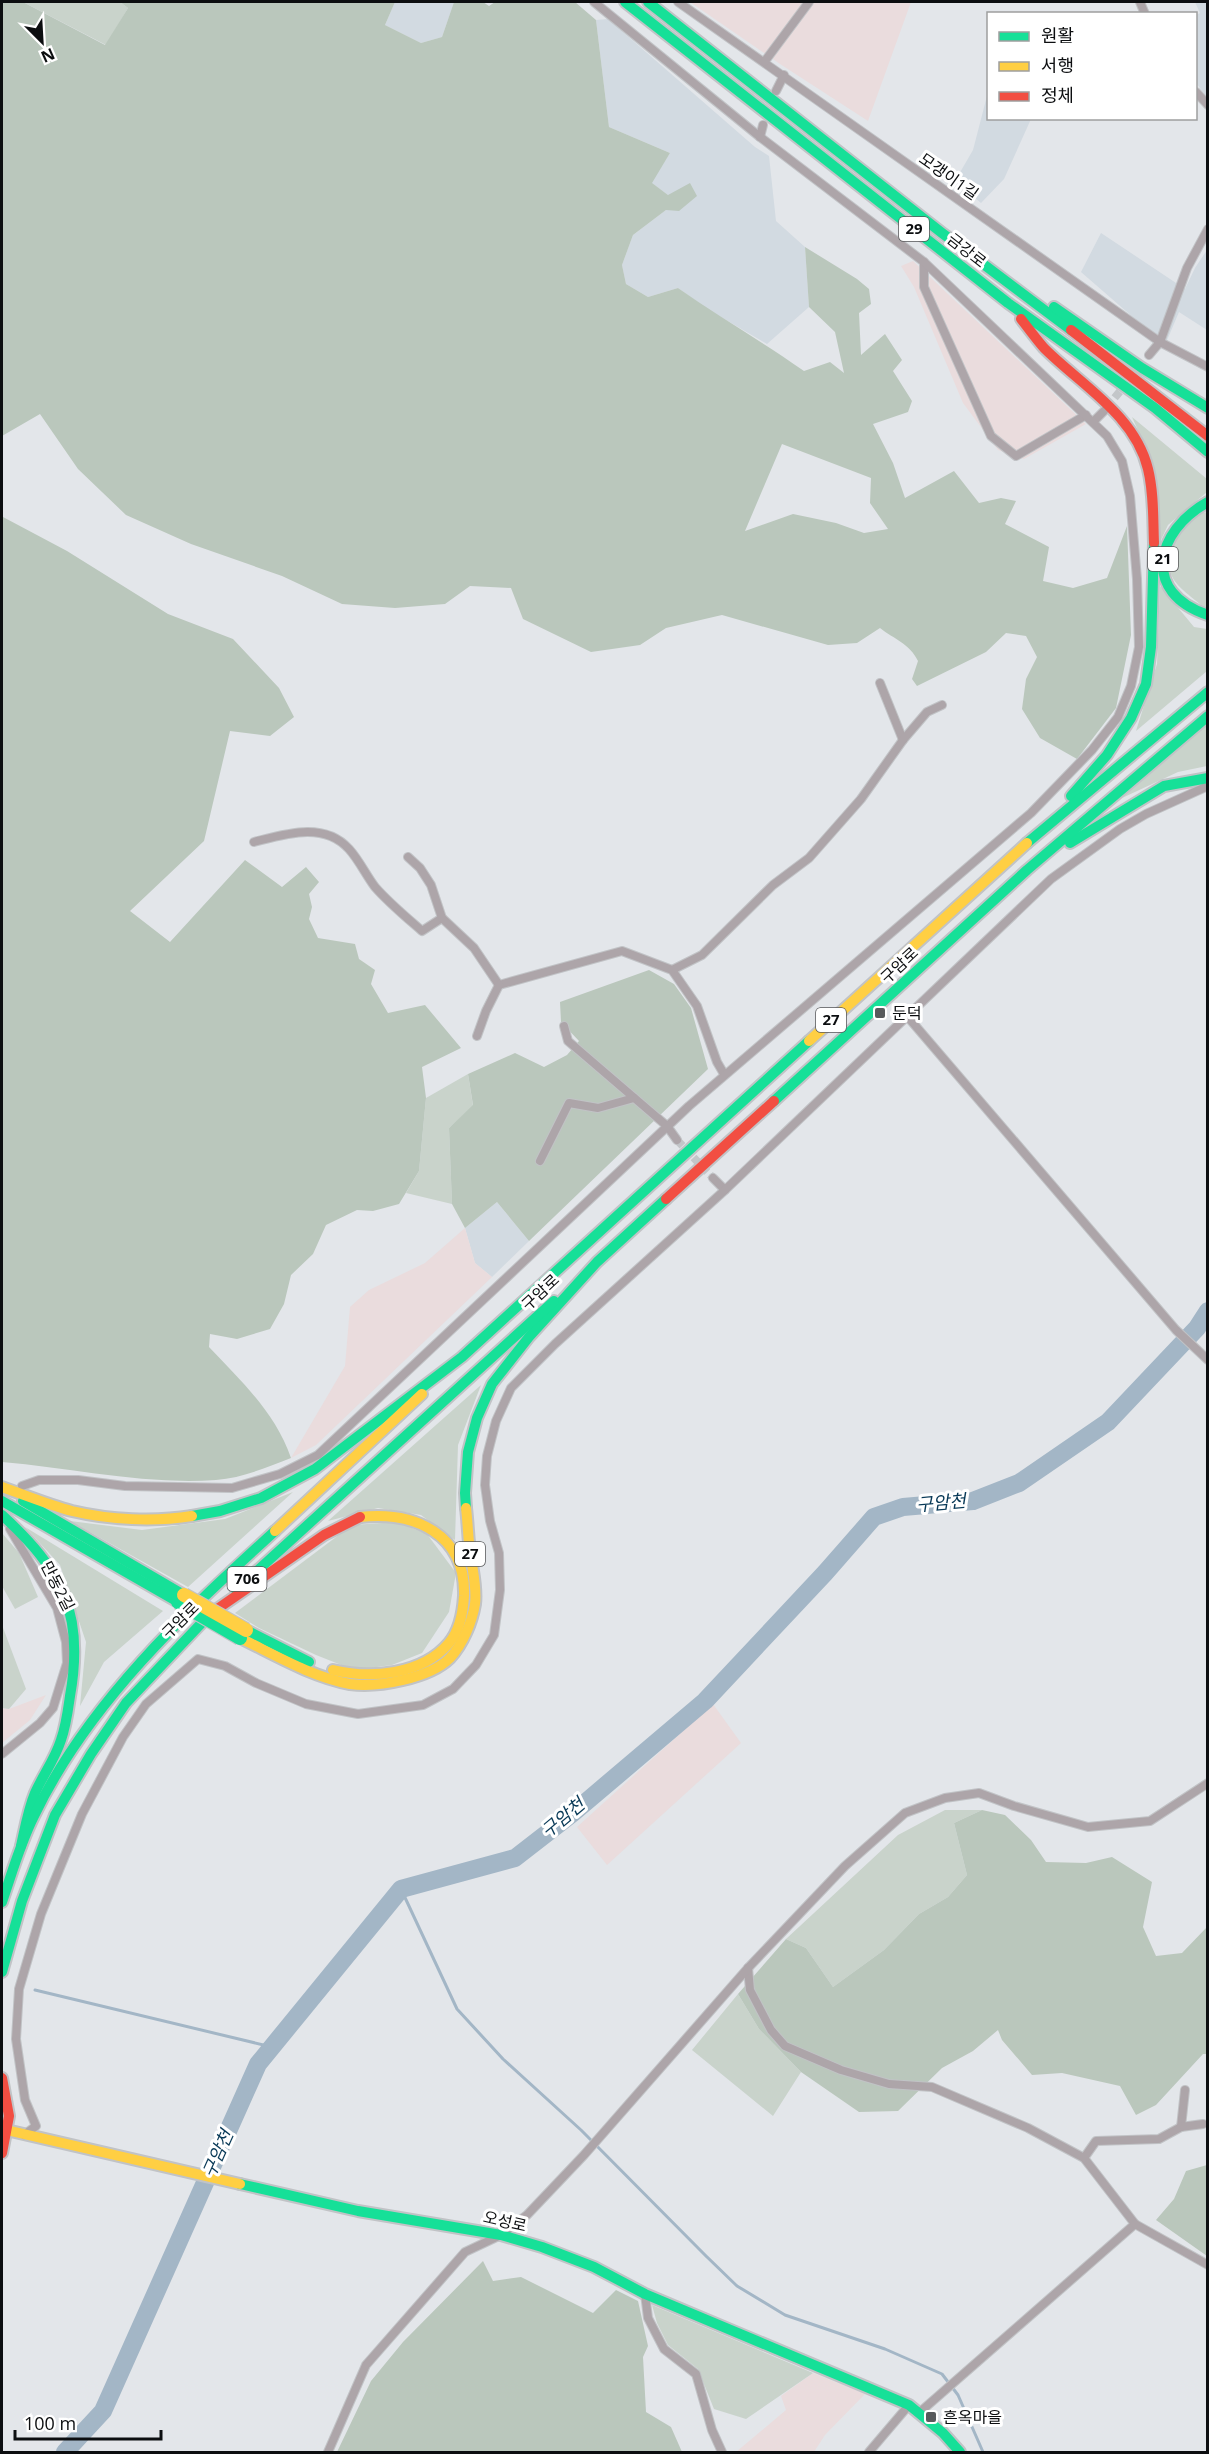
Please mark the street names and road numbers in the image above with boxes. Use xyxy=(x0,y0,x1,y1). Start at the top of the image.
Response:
street label: 모갱이1길 xyxy=(915,147,983,205)
road number: 29 xyxy=(899,217,929,241)
street label: 금강로 xyxy=(943,228,991,272)
road number: 21 xyxy=(1148,547,1178,571)
street label: 구암로 xyxy=(875,942,923,988)
road number: 27 xyxy=(816,1008,846,1032)
street label: 구암로 xyxy=(516,1269,564,1315)
road number: 27 xyxy=(455,1542,485,1566)
street label: 만동2길 xyxy=(36,1557,80,1615)
road number: 706 xyxy=(228,1567,266,1591)
street label: 구암로 xyxy=(157,1596,204,1643)
street label: 오성로 xyxy=(481,2205,529,2237)

